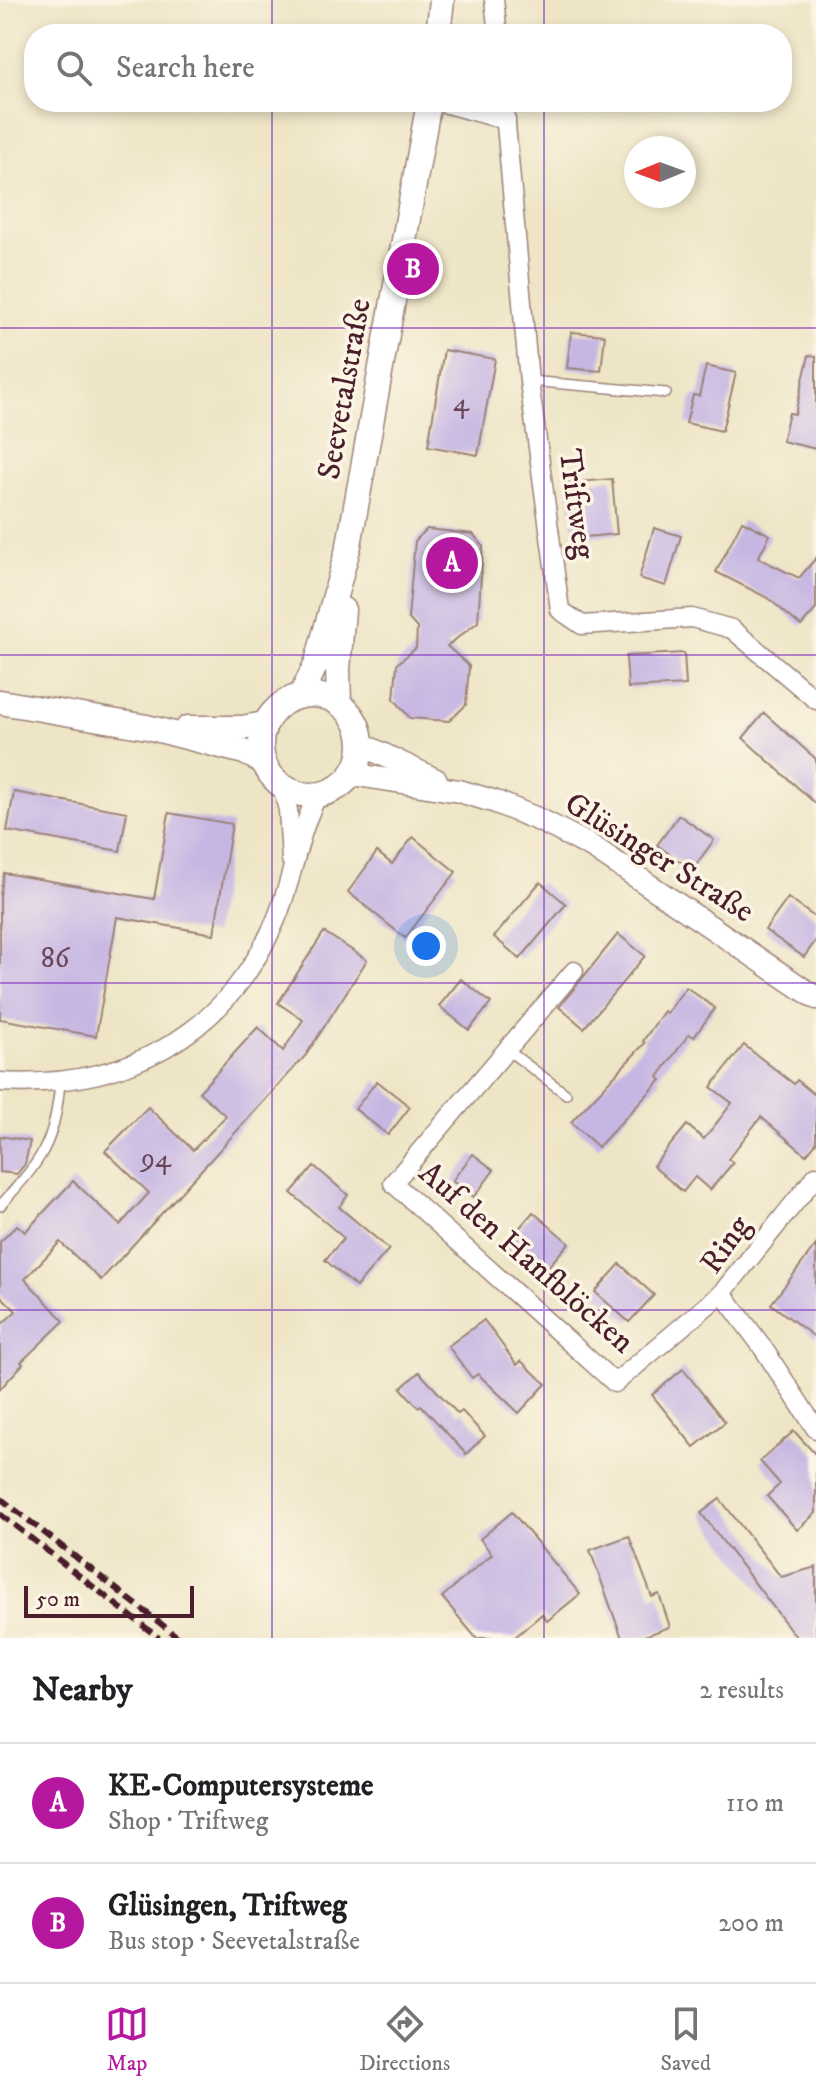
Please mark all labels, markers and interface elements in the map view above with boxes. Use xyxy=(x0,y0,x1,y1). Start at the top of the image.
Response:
search box xyxy=(24,24,792,112)
icon: search xyxy=(52,46,96,90)
text: Search here xyxy=(116,50,255,87)
north arrow xyxy=(624,136,696,208)
pin: B xyxy=(387,239,439,299)
street label: Seevetalstraße xyxy=(309,295,381,483)
house number: 4 xyxy=(453,385,470,420)
street label: Triftweg xyxy=(548,446,604,562)
pin: A xyxy=(426,533,478,593)
street label: Glüsinger Straße xyxy=(557,784,761,932)
your location xyxy=(406,926,446,966)
house number: 86 xyxy=(41,941,71,976)
house number: 94 xyxy=(139,1141,172,1176)
street label: Auf den Hanfblöcken xyxy=(410,1154,642,1363)
street label: Ring xyxy=(692,1208,760,1282)
scale bar xyxy=(24,1582,194,1618)
text: 50 m xyxy=(36,1586,80,1613)
text: Nearby xyxy=(32,1669,133,1711)
text: 2 results xyxy=(699,1674,784,1707)
text: KE-Computersysteme xyxy=(108,1768,374,1805)
text: A xyxy=(50,1787,66,1820)
text: 110 m xyxy=(726,1787,784,1820)
text: Shop · Triftweg xyxy=(108,1805,268,1838)
text: Glüsingen, Triftweg xyxy=(108,1888,347,1925)
text: B xyxy=(50,1907,66,1940)
text: 200 m xyxy=(718,1907,784,1940)
text: Bus stop · Seevetalstraße xyxy=(108,1925,360,1958)
tab: Map xyxy=(105,2002,149,2077)
tab: Directions xyxy=(359,2002,450,2077)
tab: Saved xyxy=(660,2002,711,2077)

